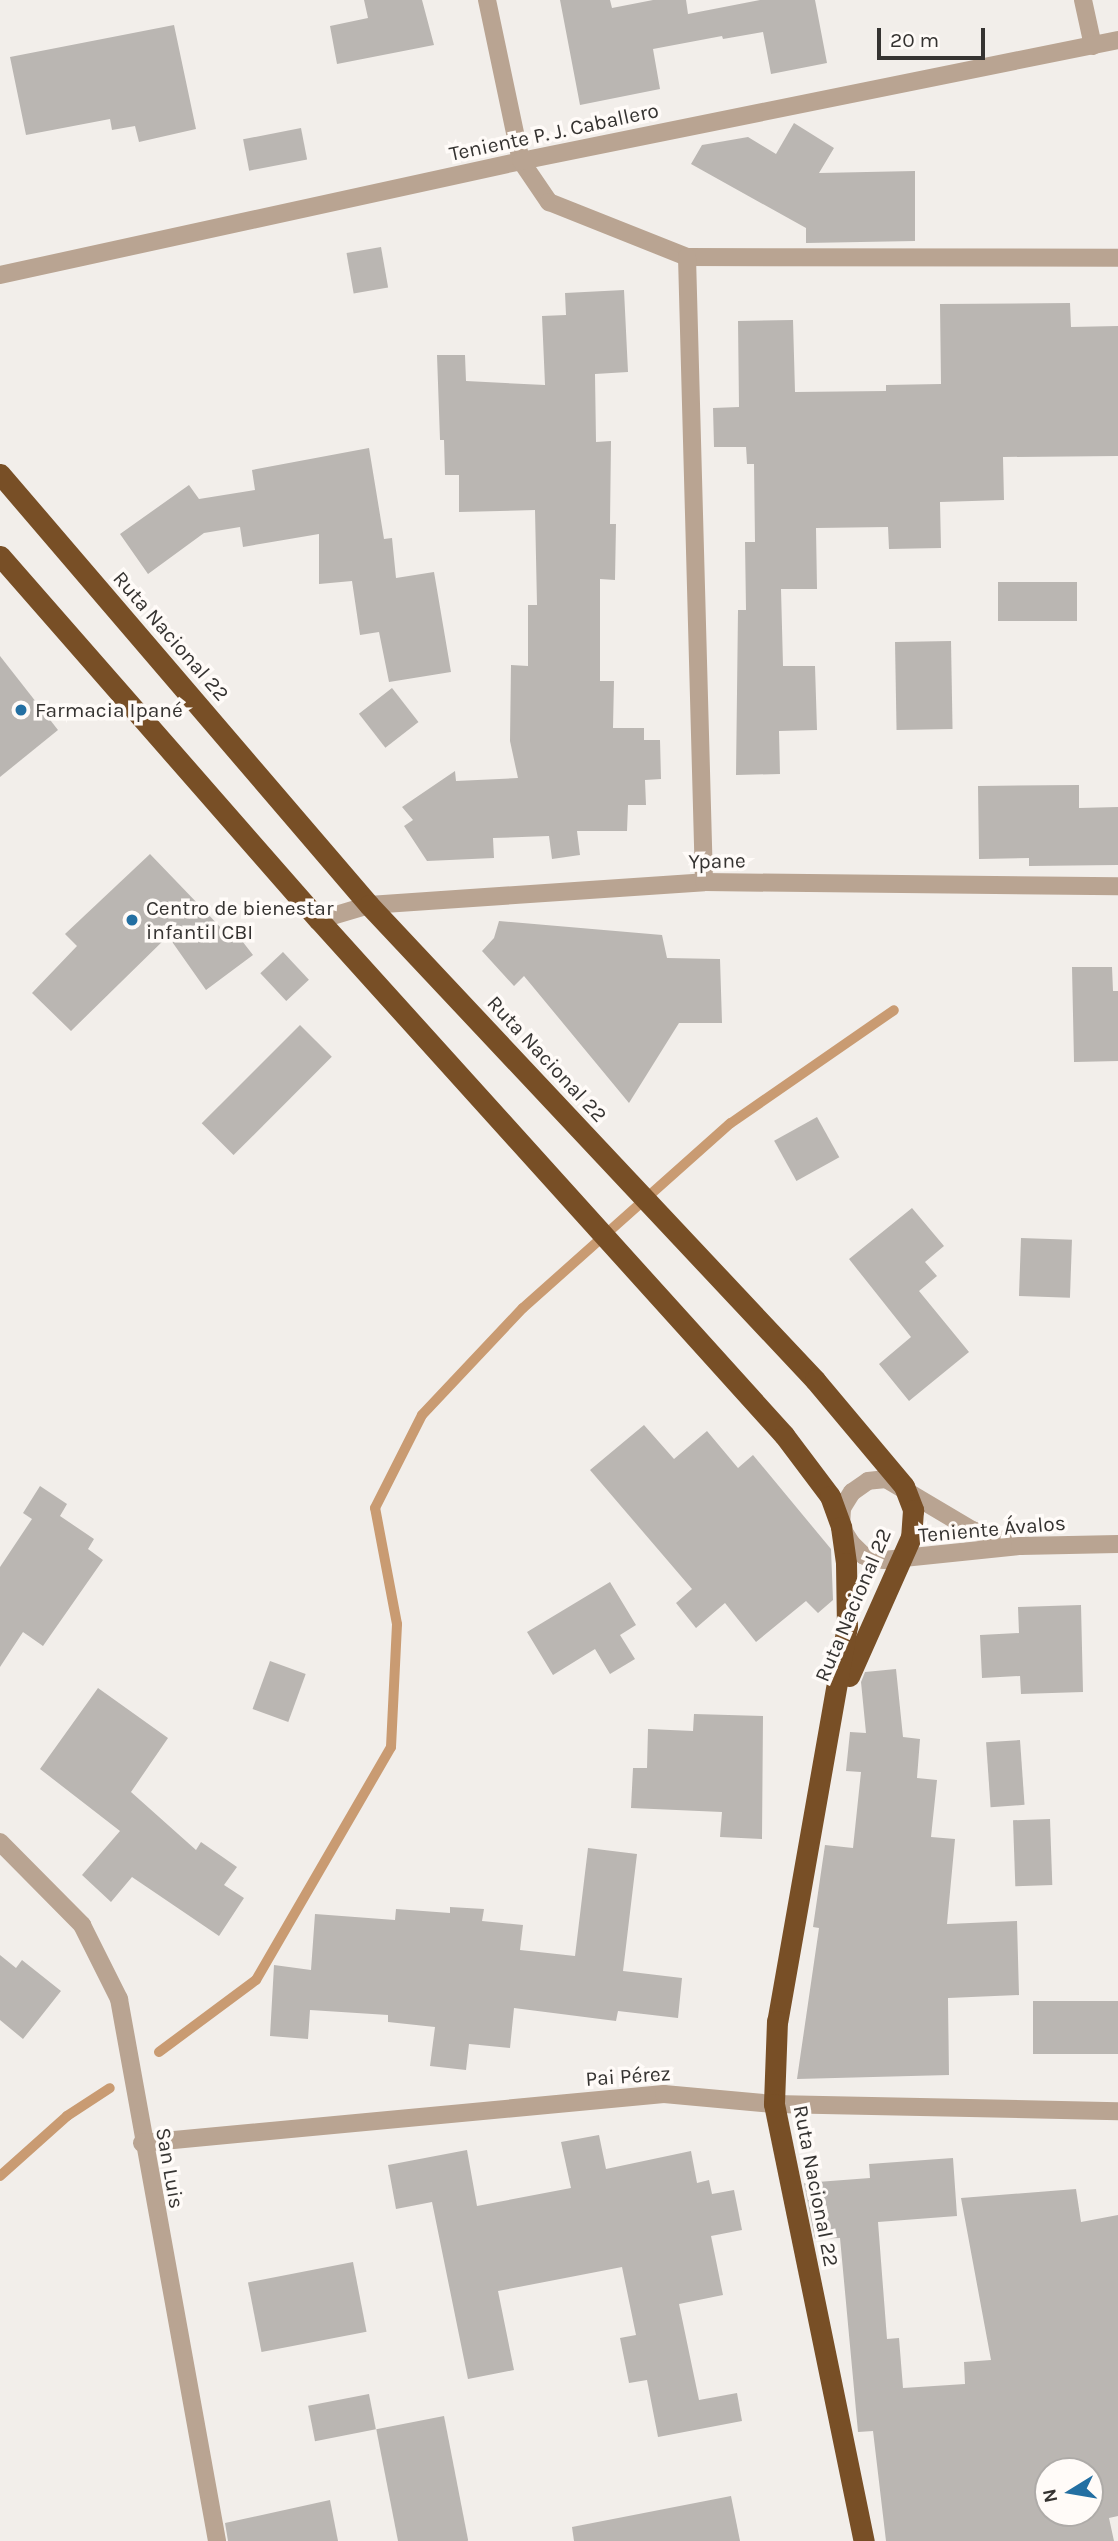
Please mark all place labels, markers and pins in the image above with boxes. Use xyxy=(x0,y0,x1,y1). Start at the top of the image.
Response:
place label: Farmacia Ipané xyxy=(35,697,183,723)
marker: Farmacia Ipané xyxy=(13,702,29,718)
place label: Centro de bienestar infantil CBI xyxy=(146,895,334,945)
marker: Centro de bienestar infantil CBI xyxy=(124,912,140,928)

